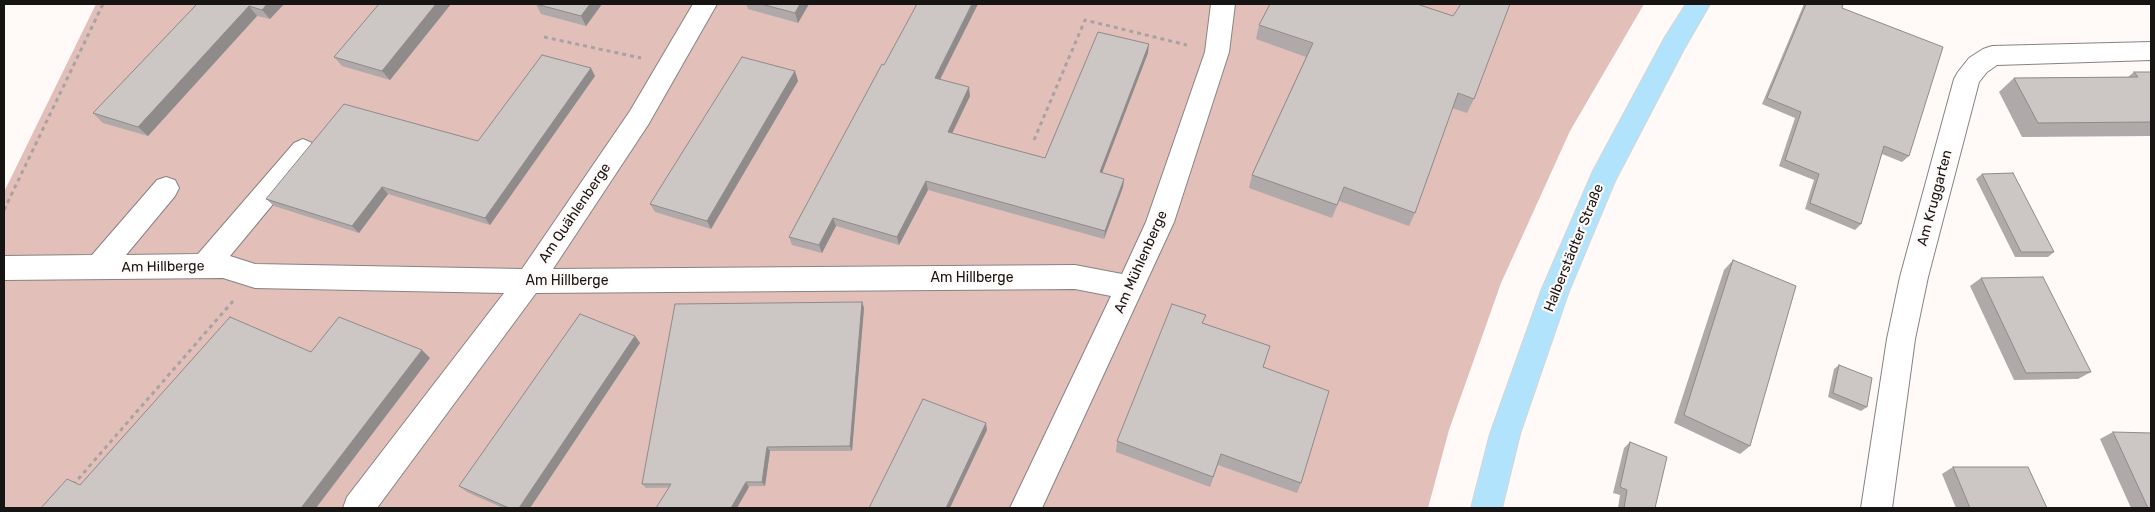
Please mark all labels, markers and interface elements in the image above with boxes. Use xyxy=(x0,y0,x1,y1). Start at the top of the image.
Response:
street label: Am Kruggarten xyxy=(1914,148,1956,248)
street label: Am Quählenberge xyxy=(535,160,615,266)
street label: Halberstädter Straße xyxy=(1541,182,1607,314)
street label: Am Mühlenberge xyxy=(1111,208,1171,316)
street label: Am Hillberge xyxy=(121,258,205,276)
street label: Am Hillberge xyxy=(931,270,1013,286)
street label: Am Hillberge xyxy=(526,273,608,289)

